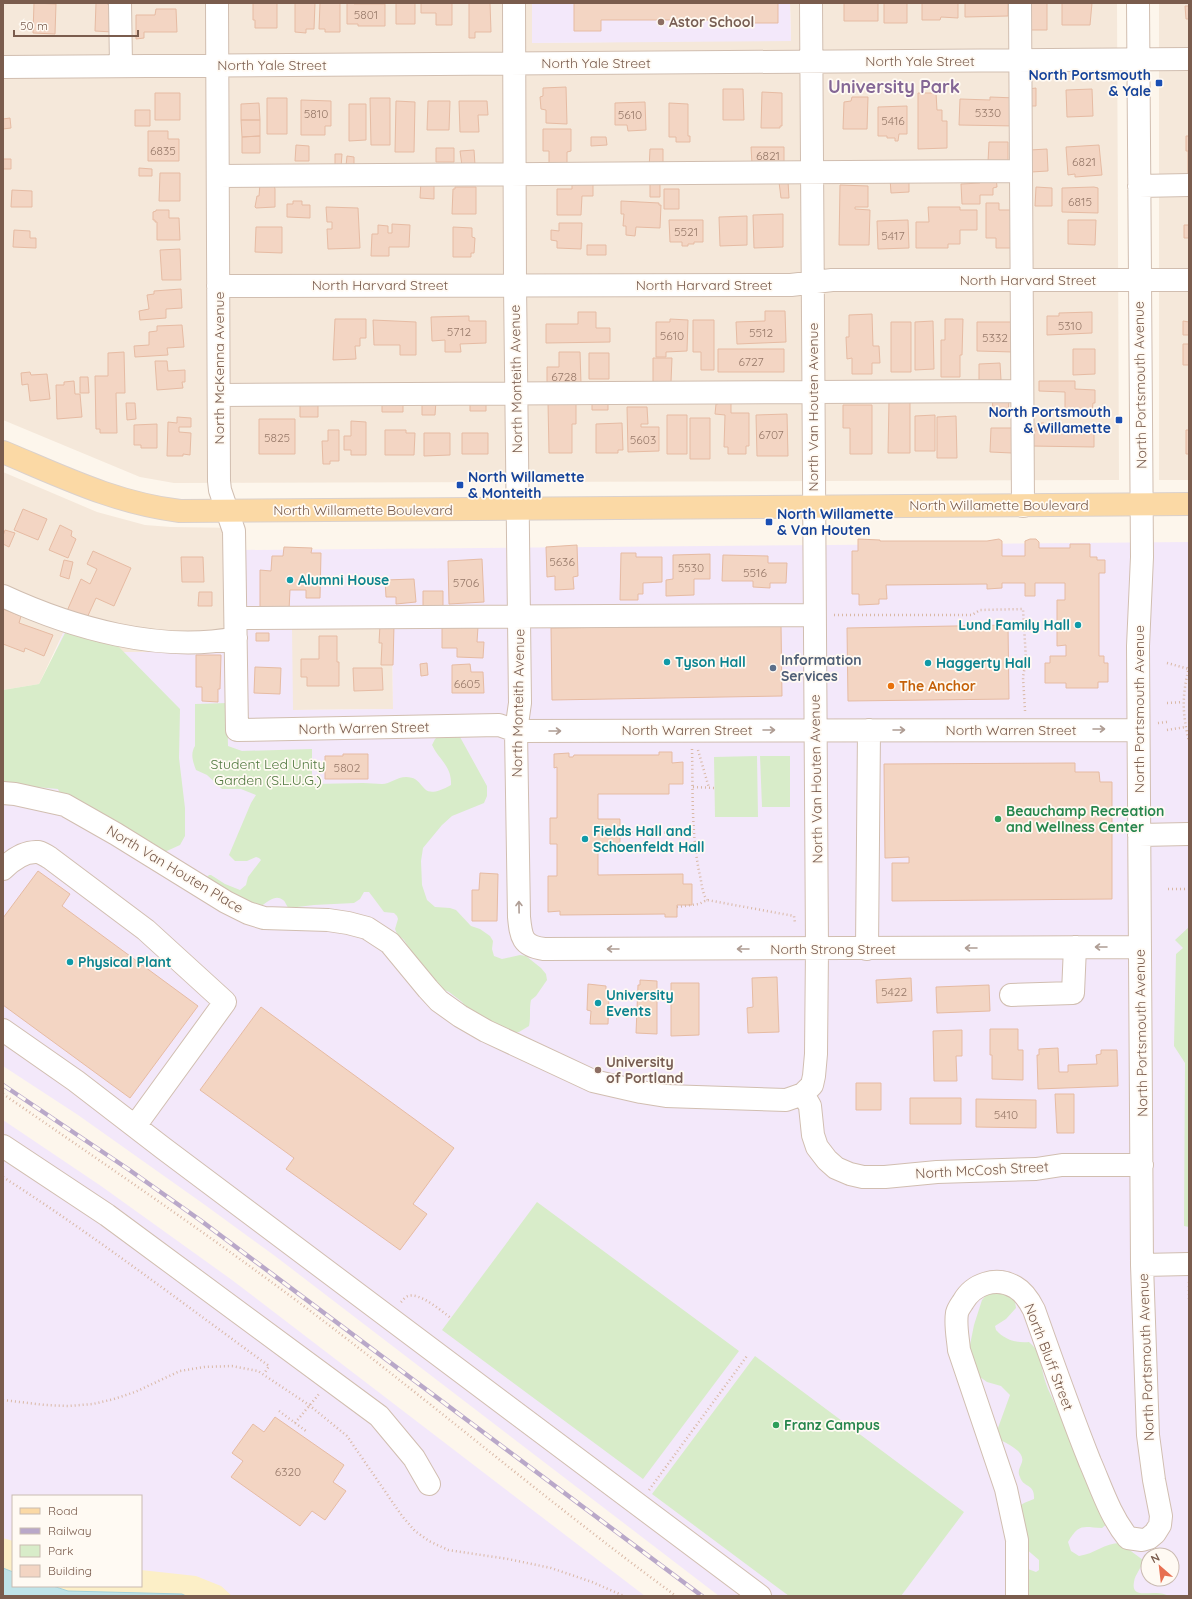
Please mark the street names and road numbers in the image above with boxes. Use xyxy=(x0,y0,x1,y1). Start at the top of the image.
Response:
street label: North Yale Street xyxy=(865,52,975,70)
street label: North Yale Street xyxy=(541,54,651,72)
street label: North Yale Street xyxy=(217,56,327,74)
street label: North Harvard Street xyxy=(960,271,1097,289)
street label: North Harvard Street xyxy=(312,276,449,294)
street label: North Harvard Street xyxy=(636,276,773,294)
street label: North McKenna Avenue xyxy=(210,292,228,444)
street label: North Portsmouth Avenue xyxy=(1130,301,1150,469)
street label: North Monteith Avenue xyxy=(506,304,526,453)
street label: North Van Houten Avenue xyxy=(804,322,822,491)
street label: North Willamette Boulevard xyxy=(909,496,1089,514)
street label: North Willamette Boulevard xyxy=(273,501,453,519)
street label: North Portsmouth Avenue xyxy=(1130,625,1148,793)
street label: North Monteith Avenue xyxy=(508,628,528,777)
street label: North Van Houten Avenue xyxy=(806,694,826,864)
street label: North Warren Street xyxy=(298,718,430,738)
street label: North Warren Street xyxy=(622,721,753,739)
street label: North Warren Street xyxy=(946,721,1077,739)
street label: North Van Houten Place xyxy=(103,821,247,917)
street label: North Strong Street xyxy=(770,940,896,958)
street label: North Portsmouth Avenue xyxy=(1131,949,1151,1117)
street label: North McCosh Street xyxy=(915,1158,1049,1182)
street label: North Portsmouth Avenue xyxy=(1134,1273,1158,1441)
street label: North Bluff Street xyxy=(1020,1301,1078,1413)

